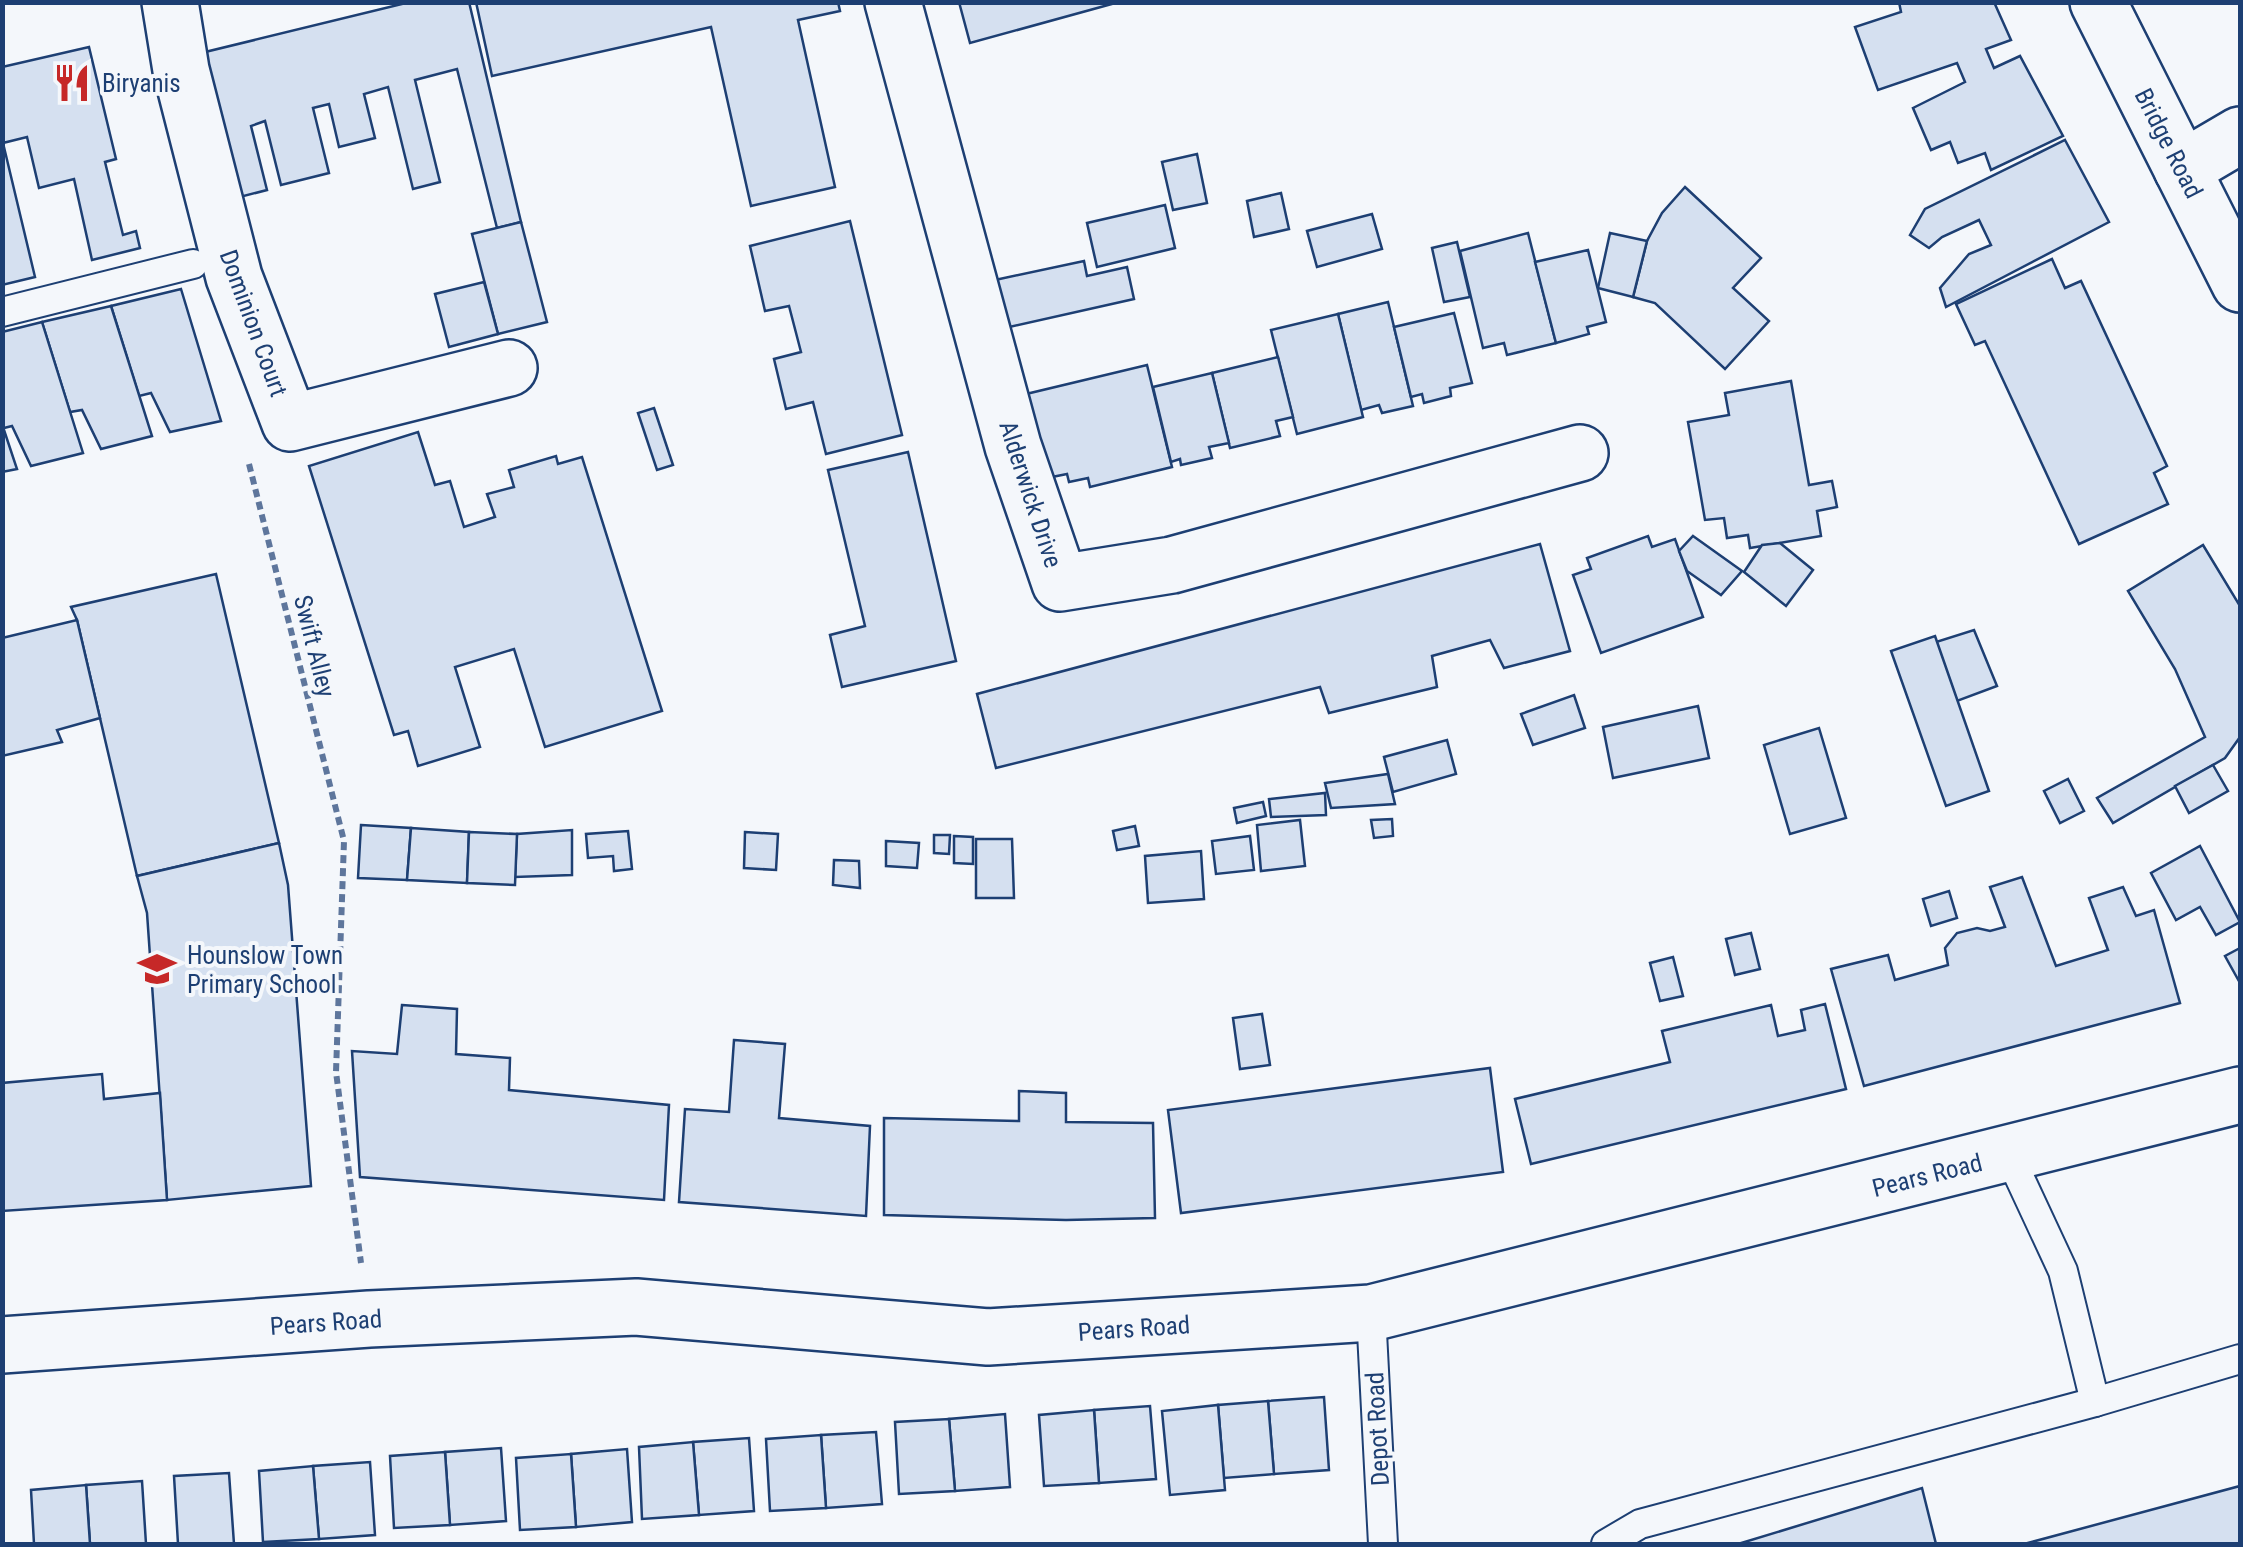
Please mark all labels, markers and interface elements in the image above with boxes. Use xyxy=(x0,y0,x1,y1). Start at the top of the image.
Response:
restaurant icon: Biryanis xyxy=(51,62,93,104)
place label: Biryanis xyxy=(102,69,181,98)
street label: Bridge Road xyxy=(2129,83,2209,203)
street label: Dominion Court xyxy=(214,246,294,401)
street label: Alderwick Drive xyxy=(993,417,1068,571)
street label: Swift Alley xyxy=(288,592,341,700)
place label: Hounslow Town Primary School xyxy=(187,941,343,999)
school or university icon: Hounslow Town Primary School xyxy=(136,948,178,990)
street label: Pears Road xyxy=(1869,1148,1985,1203)
street label: Pears Road xyxy=(269,1304,383,1341)
street label: Pears Road xyxy=(1077,1310,1191,1347)
street label: Depot Road xyxy=(1360,1371,1395,1487)

